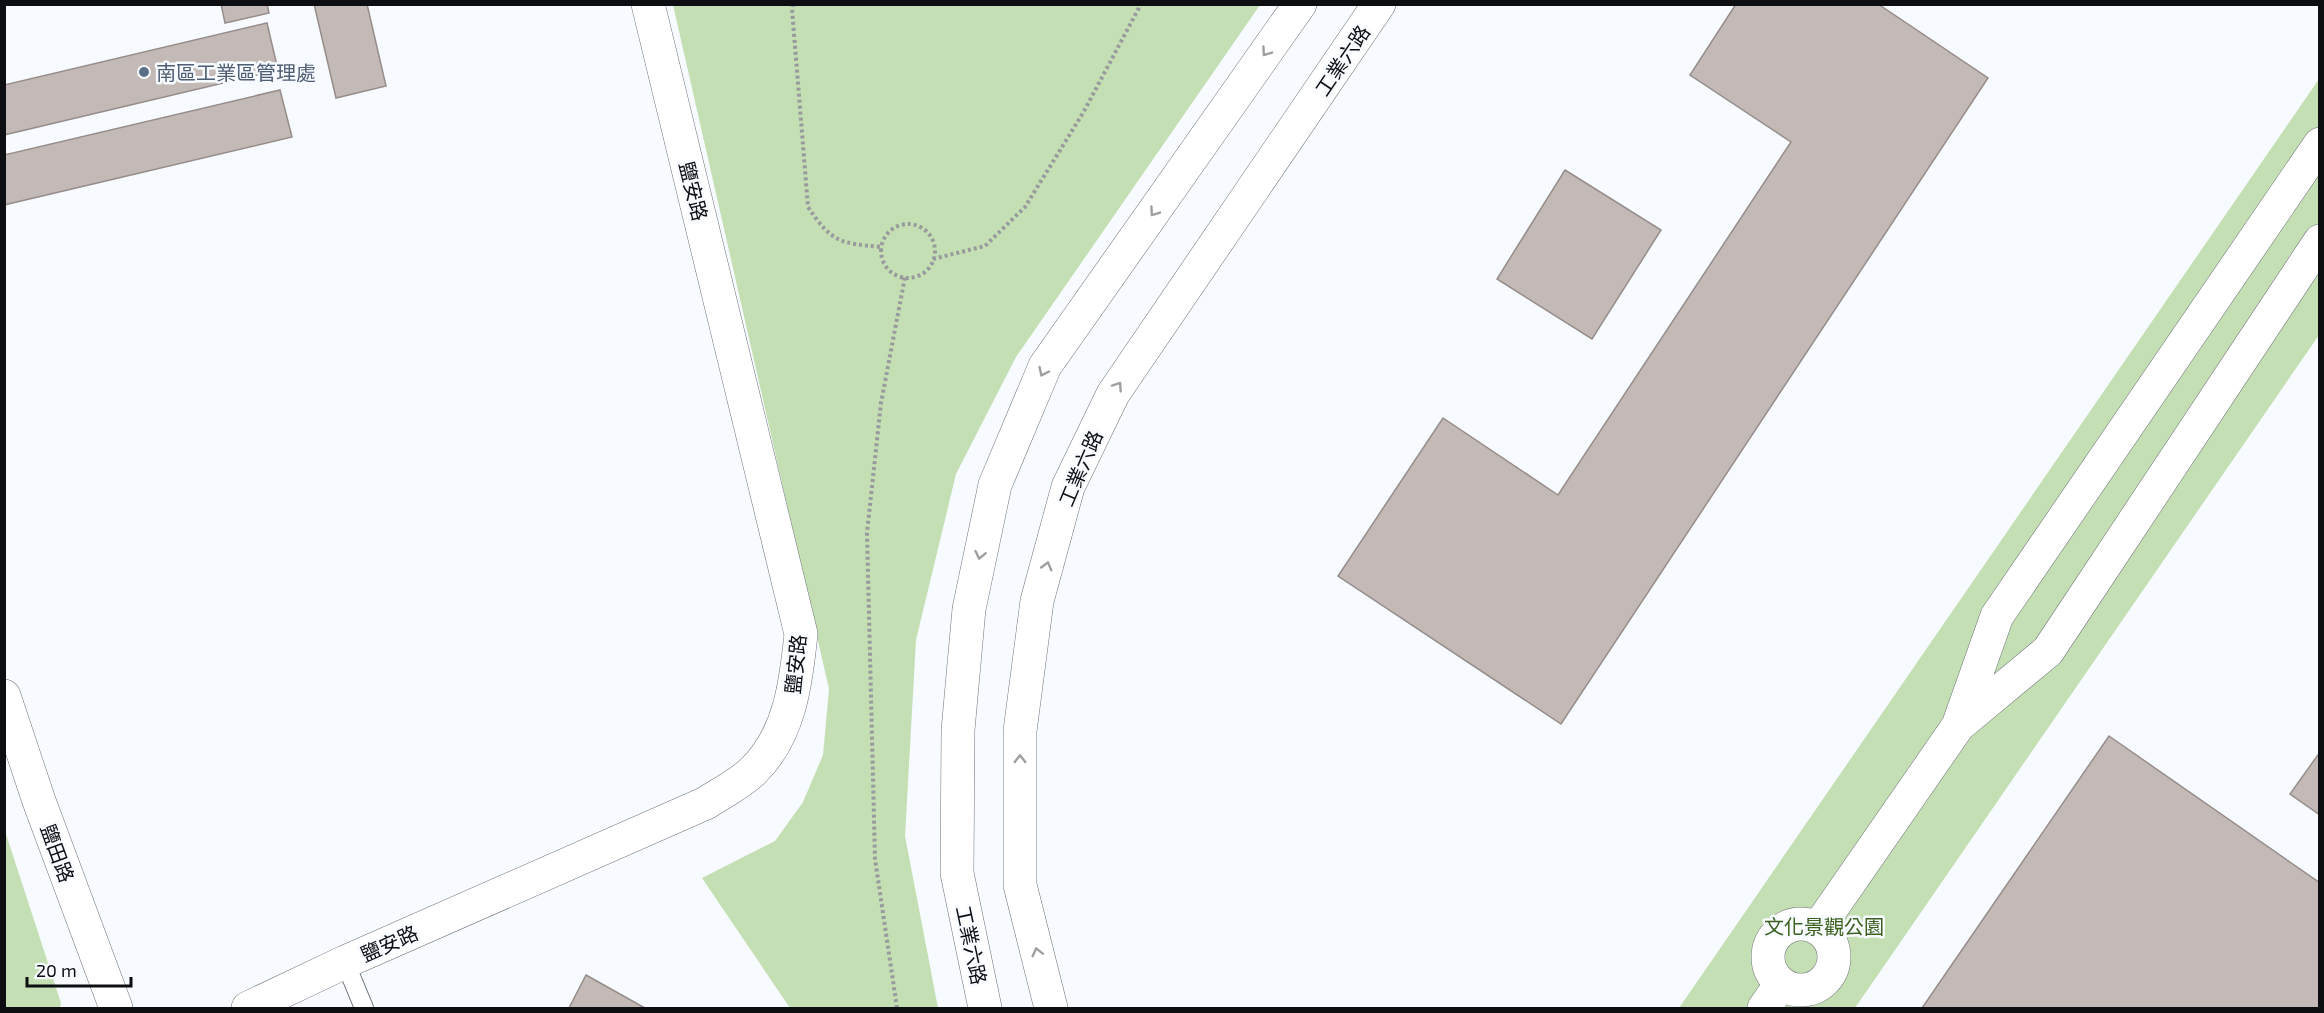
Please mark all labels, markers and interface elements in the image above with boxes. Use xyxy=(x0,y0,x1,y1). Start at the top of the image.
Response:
street label: 工業六路 xyxy=(1310,20,1374,100)
one-way arrow xyxy=(1262,46,1273,57)
place label: 南區工業區管理處 xyxy=(156,60,316,84)
marker: 南區工業區管理處 xyxy=(137,65,151,79)
street label: 鹽安路 xyxy=(675,159,713,223)
one-way arrow xyxy=(1150,205,1161,216)
one-way arrow xyxy=(1038,365,1050,376)
one-way arrow xyxy=(1111,382,1122,393)
street label: 工業六路 xyxy=(1053,426,1107,510)
one-way arrow xyxy=(974,550,987,560)
one-way arrow xyxy=(1039,561,1052,571)
street label: 鹽安路 xyxy=(780,633,810,695)
one-way arrow xyxy=(1014,754,1026,763)
street label: 鹽田路 xyxy=(36,821,80,885)
street label: 工業六路 xyxy=(952,903,992,987)
park label: 文化景觀公園 xyxy=(1764,914,1884,938)
street label: 鹽安路 xyxy=(357,920,421,966)
one-way arrow xyxy=(1031,947,1044,957)
scale bar xyxy=(27,950,130,988)
text: 20 m xyxy=(36,959,77,981)

